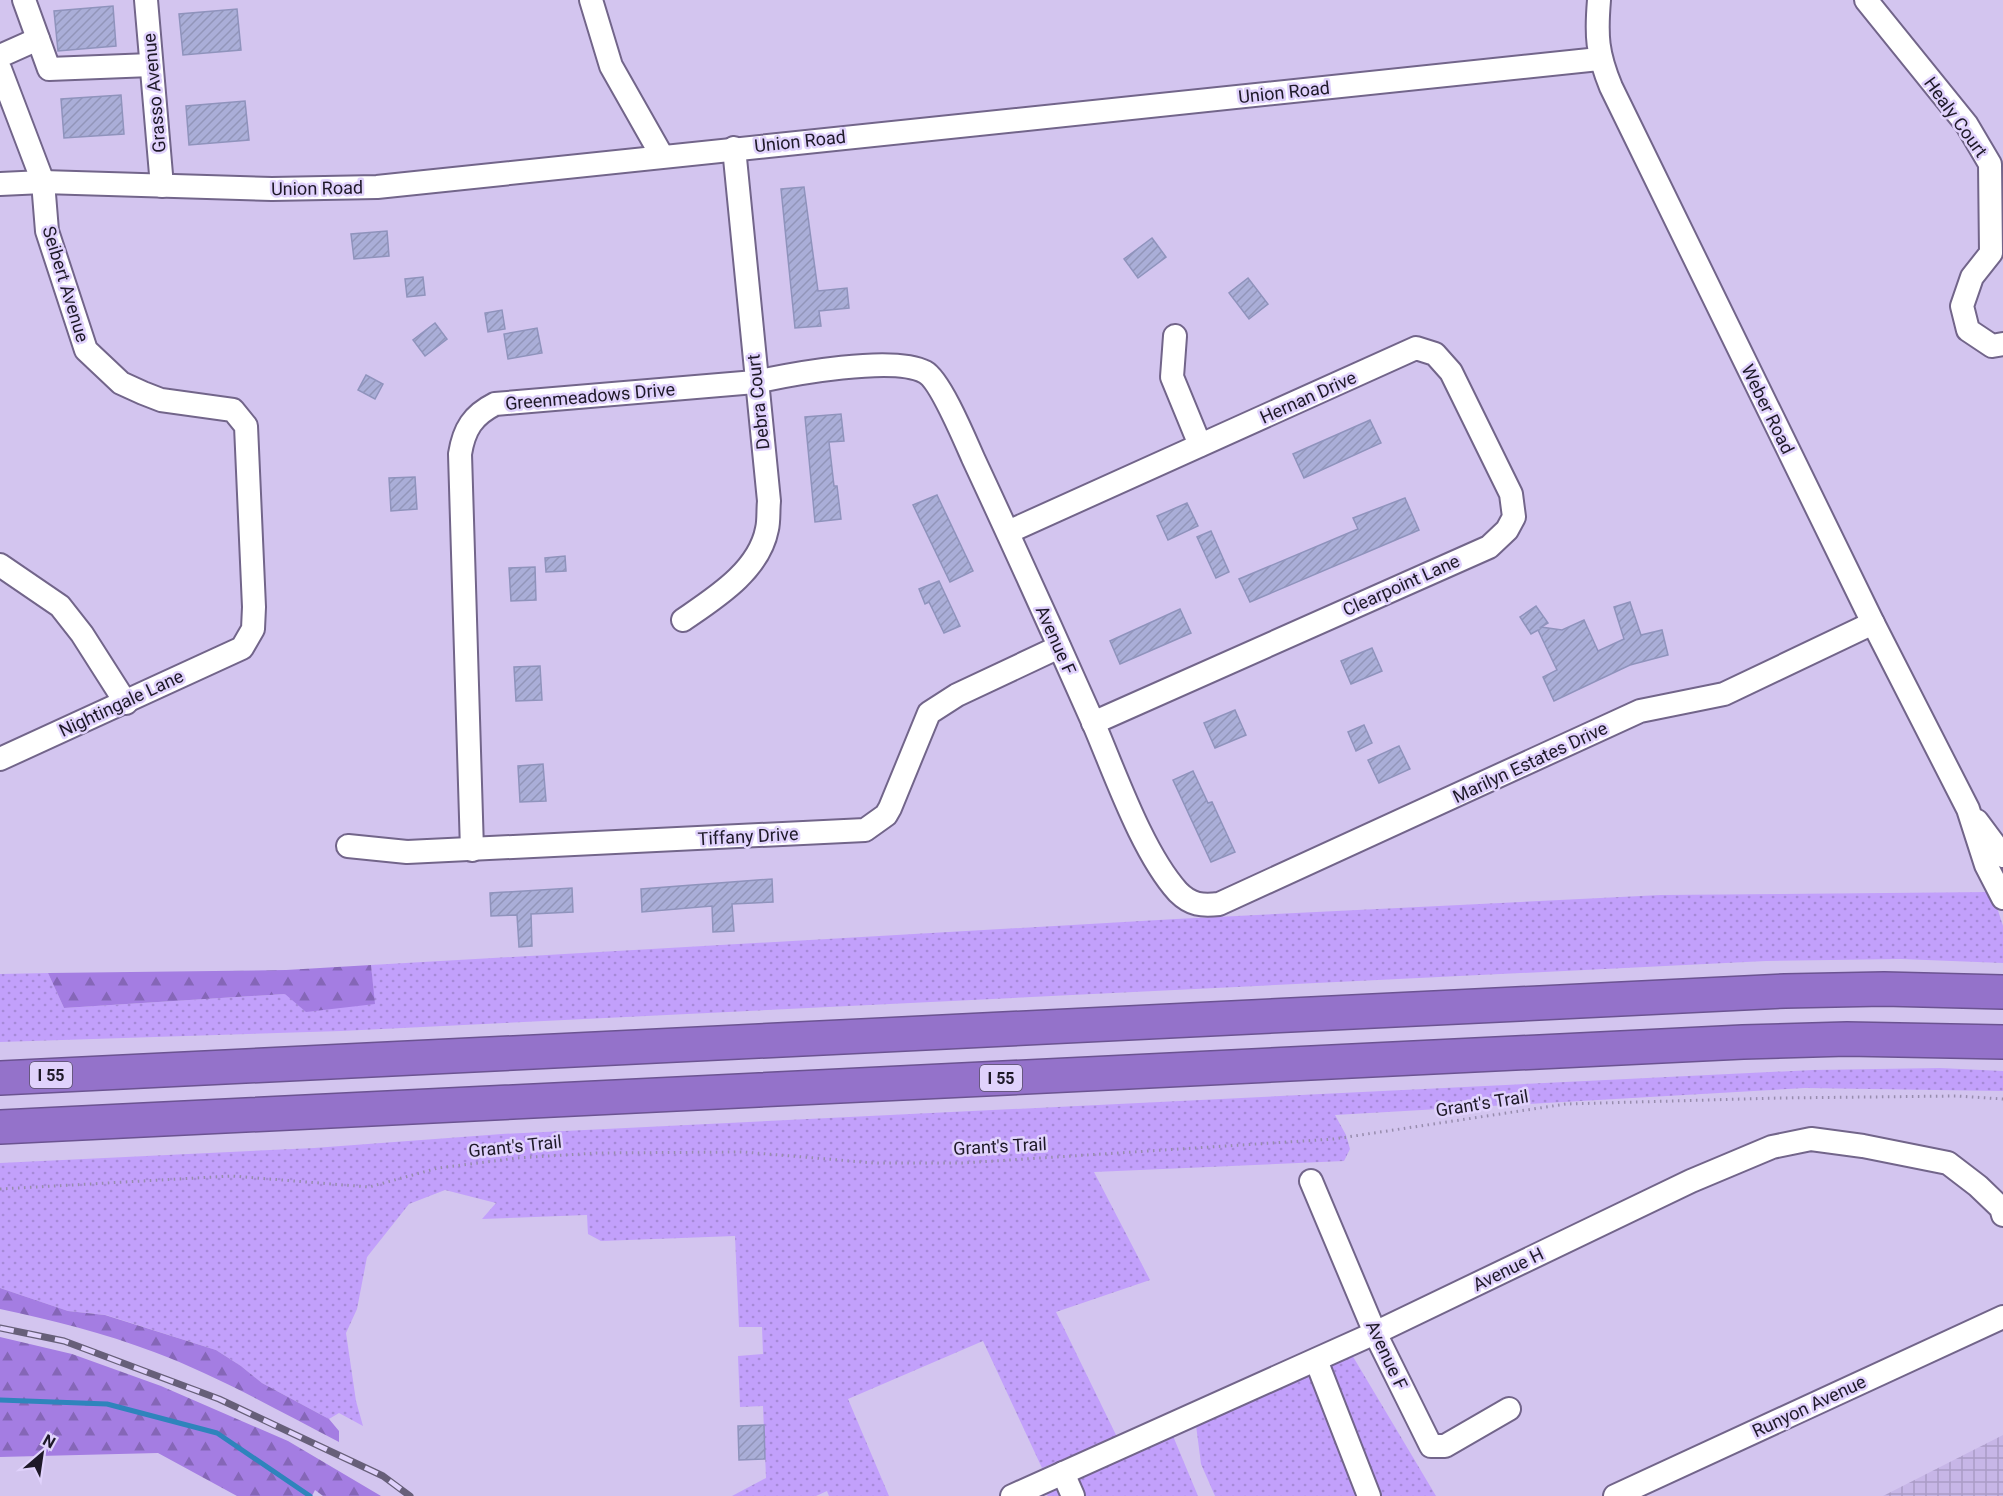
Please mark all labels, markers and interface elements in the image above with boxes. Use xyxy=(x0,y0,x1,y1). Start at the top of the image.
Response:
street label: Grasso Avenue xyxy=(138,32,170,154)
street label: Healy Court xyxy=(1920,73,1992,161)
street label: Union Road xyxy=(1237,77,1331,107)
street label: Union Road xyxy=(753,126,847,156)
street label: Union Road xyxy=(271,177,363,199)
street label: Seibert Avenue xyxy=(38,224,94,344)
street label: Debra Court xyxy=(743,353,773,451)
street label: Weber Road xyxy=(1737,361,1799,457)
street label: Hernan Drive xyxy=(1257,366,1359,428)
street label: Greenmeadows Drive xyxy=(504,378,676,414)
street label: Clearpoint Lane xyxy=(1339,550,1463,620)
street label: Avenue F xyxy=(1032,602,1081,678)
street label: Nightingale Lane xyxy=(56,665,186,741)
street label: Marilyn Estates Drive xyxy=(1449,717,1611,807)
street label: Tiffany Drive xyxy=(697,823,799,849)
road number: I 55 xyxy=(30,1062,72,1088)
road number: I 55 xyxy=(980,1065,1022,1091)
street label: Grant's Trail xyxy=(1434,1085,1530,1121)
street label: Grant's Trail xyxy=(467,1131,563,1161)
street label: Grant's Trail xyxy=(953,1133,1047,1159)
street label: Avenue H xyxy=(1469,1243,1547,1295)
street label: Avenue F xyxy=(1362,1317,1412,1393)
street label: Runyon Avenue xyxy=(1749,1371,1869,1441)
north arrow xyxy=(12,1424,72,1484)
text: N xyxy=(39,1430,59,1452)

